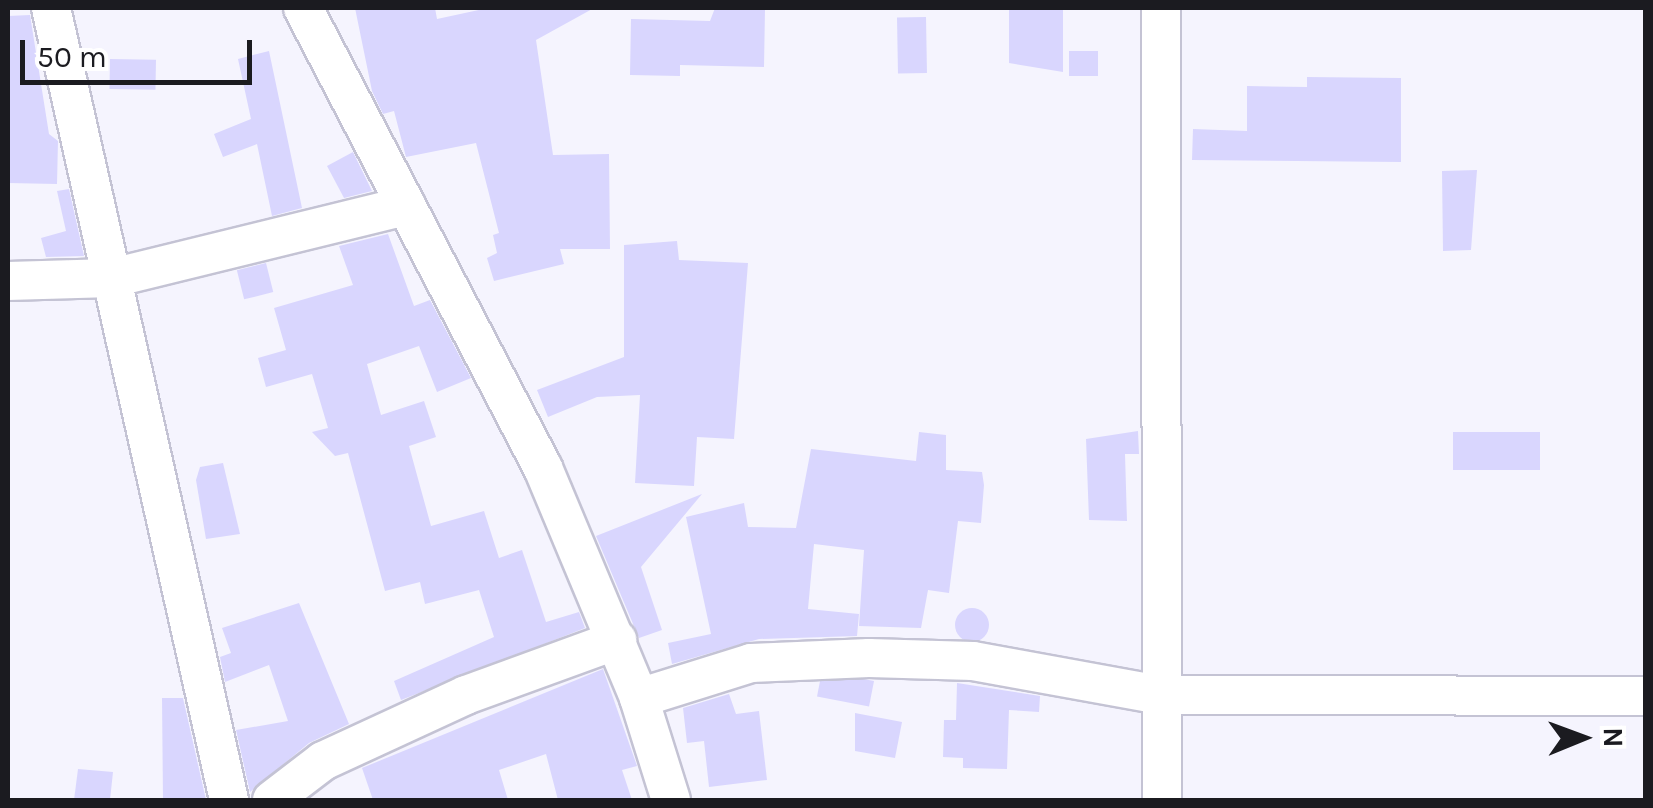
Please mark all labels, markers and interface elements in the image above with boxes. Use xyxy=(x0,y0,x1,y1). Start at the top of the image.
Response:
scale bar xyxy=(25,20,258,82)
text: 50 m xyxy=(37,39,107,75)
north arrow xyxy=(1533,688,1633,788)
text: N xyxy=(1597,727,1630,748)

